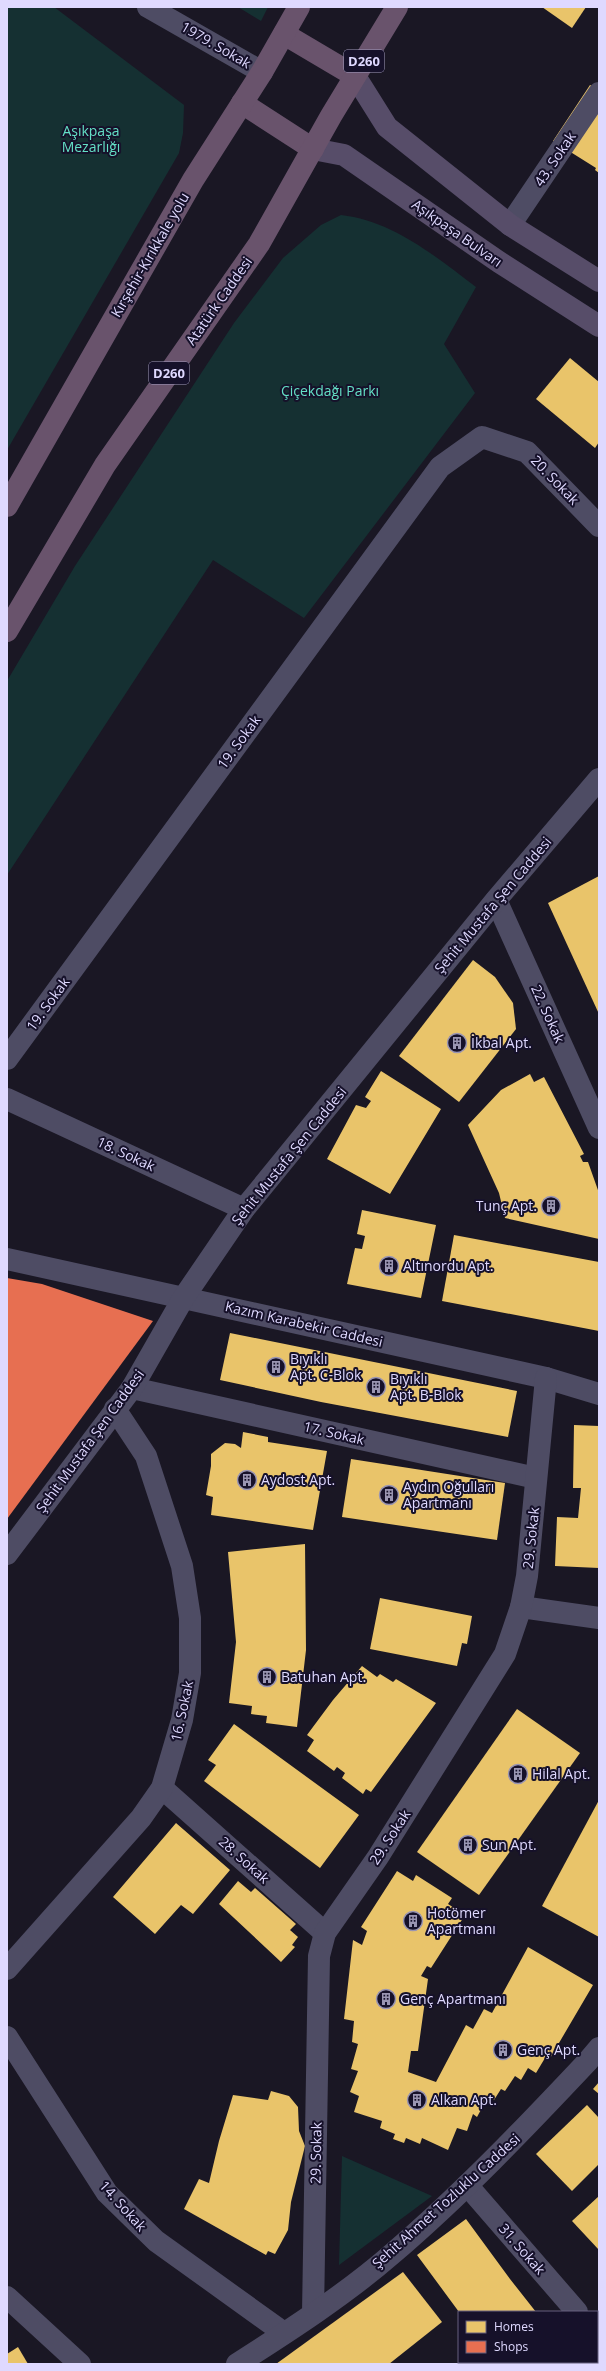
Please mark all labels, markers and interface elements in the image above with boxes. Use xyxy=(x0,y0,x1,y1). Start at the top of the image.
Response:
street label: 1979. Sokak xyxy=(178,17,255,73)
road number: D260 xyxy=(344,50,384,72)
park label: Aşıkpaşa Mezarlığı xyxy=(62,121,120,156)
street label: 43. Sokak xyxy=(529,127,580,190)
street label: Kırşehir-Kırıkkale yolu xyxy=(106,189,193,321)
street label: Aşıkpaşa Bulvarı xyxy=(408,194,506,271)
street label: Atatürk Caddesi xyxy=(181,253,256,349)
road number: D260 xyxy=(149,362,189,384)
park label: Çiçekdağı Parkı xyxy=(281,381,379,400)
street label: 20. Sokak xyxy=(527,451,584,509)
street label: 19. Sokak xyxy=(213,711,265,772)
street label: Şehit Mustafa Şen Caddesi xyxy=(430,832,555,977)
street label: 19. Sokak xyxy=(22,973,74,1034)
street label: 22. Sokak xyxy=(527,982,570,1047)
building icon: İkbal Apt. xyxy=(446,1032,468,1054)
place label: İkbal Apt. xyxy=(471,1033,532,1052)
street label: Şehit Mustafa Şen Caddesi xyxy=(227,1083,350,1229)
street label: 18. Sokak xyxy=(94,1132,159,1176)
building icon: Tunç Apt. xyxy=(540,1195,562,1217)
place label: Tunç Apt. xyxy=(476,1196,537,1215)
building icon: Altınordu Apt. xyxy=(378,1255,400,1277)
place label: Altınordu Apt. xyxy=(403,1256,494,1275)
street label: Kazım Karabekir Caddesi xyxy=(223,1296,385,1351)
place label: Bıyıklı Apt. C-Blok xyxy=(290,1349,362,1384)
building icon: Bıyıklı Apt. C-Blok xyxy=(265,1356,287,1378)
street label: Şehit Mustafa Şen Caddesi xyxy=(31,1365,148,1516)
place label: Bıyıklı Apt. B-Blok xyxy=(390,1369,462,1404)
building icon: Bıyıklı Apt. B-Blok xyxy=(365,1376,387,1398)
street label: 17. Sokak xyxy=(302,1416,367,1449)
building icon: Aydost Apt. xyxy=(236,1469,258,1491)
place label: Aydost Apt. xyxy=(261,1470,335,1489)
place label: Aydın Oğulları Apartmanı xyxy=(403,1477,494,1512)
building icon: Aydın Oğulları Apartmanı xyxy=(378,1484,400,1506)
street label: 29. Sokak xyxy=(518,1506,543,1570)
building icon: Batuhan Apt. xyxy=(256,1666,278,1688)
place label: Batuhan Apt. xyxy=(281,1667,366,1686)
street label: 16. Sokak xyxy=(166,1678,197,1743)
building icon: Hilal Apt. xyxy=(507,1763,529,1785)
place label: Hilal Apt. xyxy=(532,1764,590,1783)
street label: 29. Sokak xyxy=(365,1805,415,1868)
street label: 28. Sokak xyxy=(215,1832,274,1888)
building icon: Sun Apt. xyxy=(457,1834,479,1856)
place label: Sun Apt. xyxy=(482,1835,537,1854)
place label: Hotömer Apartmanı xyxy=(427,1903,496,1938)
building icon: Hotömer Apartmanı xyxy=(402,1910,424,1932)
building icon: Genç Apartmanı xyxy=(375,1988,397,2010)
place label: Genç Apartmanı xyxy=(400,1989,506,2008)
building icon: Genç Apt. xyxy=(492,2039,514,2061)
place label: Genç Apt. xyxy=(517,2040,580,2059)
building icon: Alkan Apt. xyxy=(406,2089,428,2111)
place label: Alkan Apt. xyxy=(431,2090,497,2109)
street label: 29. Sokak xyxy=(305,2121,326,2184)
street label: Şehit Ahmet Tozluklu Caddesi xyxy=(368,2129,524,2272)
street label: 14. Sokak xyxy=(96,2176,152,2236)
street label: 31. Sokak xyxy=(495,2219,550,2279)
legend xyxy=(458,2311,598,2363)
text: Homes xyxy=(494,2318,534,2335)
text: Shops xyxy=(494,2338,529,2355)

